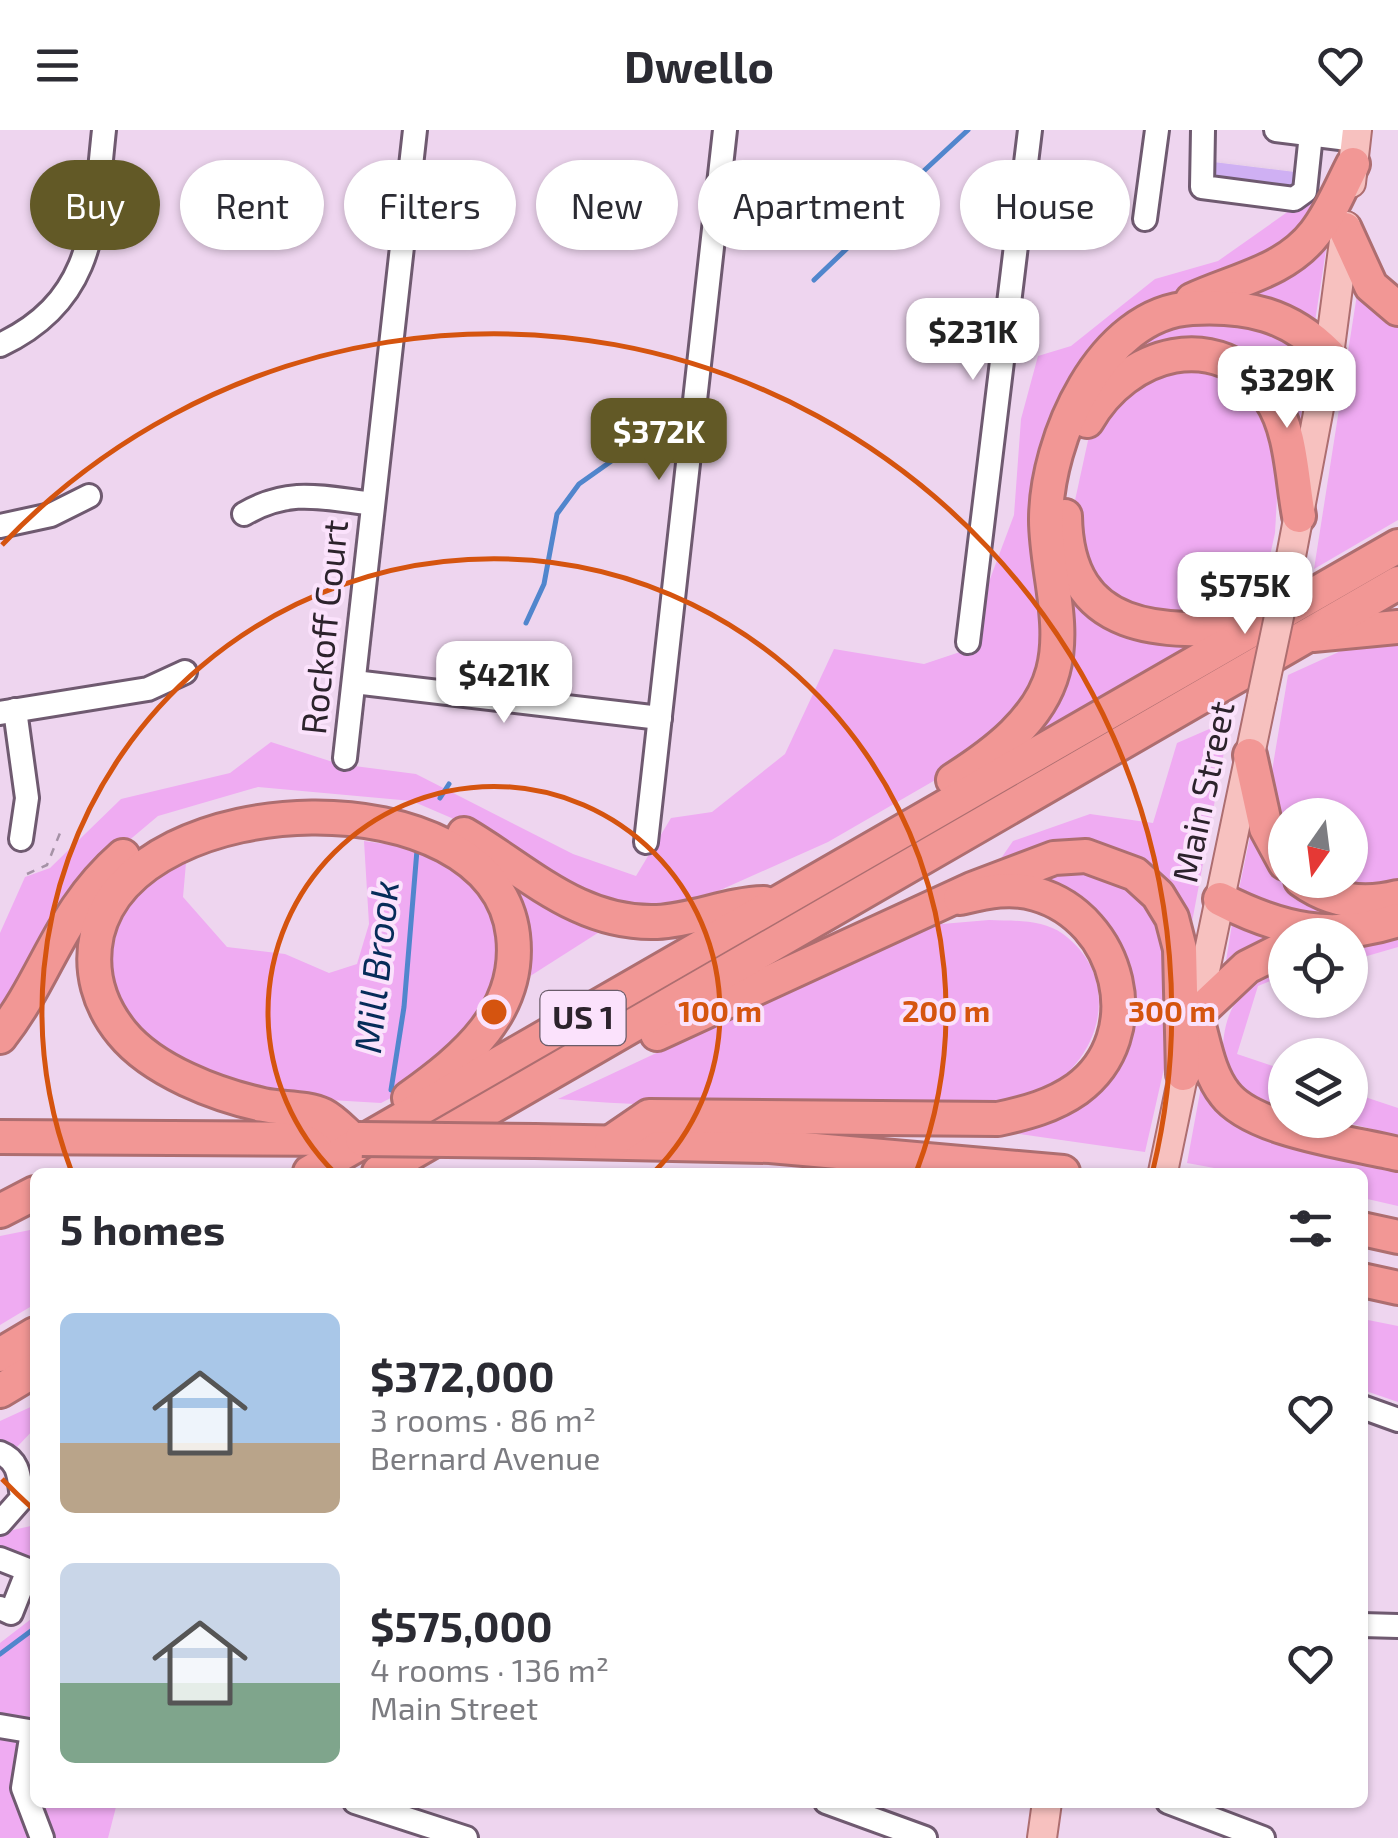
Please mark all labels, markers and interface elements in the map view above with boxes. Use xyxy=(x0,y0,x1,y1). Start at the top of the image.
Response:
icon: menu xyxy=(30,38,85,93)
text: Dwello xyxy=(624,38,774,92)
icon: heart xyxy=(1313,38,1368,93)
chip: Buy xyxy=(30,160,160,250)
chip: Rent xyxy=(180,160,324,250)
chip: Filters xyxy=(344,160,516,250)
chip: New xyxy=(536,160,678,250)
chip: Apartment xyxy=(698,160,940,250)
chip: House xyxy=(960,160,1130,250)
pin: $231K xyxy=(903,298,1043,383)
text: $231K xyxy=(928,311,1018,349)
pin: $329K xyxy=(1217,346,1357,431)
text: $329K xyxy=(1240,359,1334,397)
pin: $372K xyxy=(589,398,729,483)
text: $372K xyxy=(613,411,705,449)
street label: Rockoff Court xyxy=(291,517,355,736)
pin: $575K xyxy=(1175,552,1315,637)
text: $575K xyxy=(1199,565,1291,603)
pin: $421K xyxy=(434,641,574,726)
text: $421K xyxy=(458,654,550,692)
street label: Main Street xyxy=(1162,697,1242,886)
north arrow xyxy=(1268,798,1368,898)
map controls xyxy=(1268,798,1368,1138)
water label: Mill Brook xyxy=(343,878,407,1055)
button: locate xyxy=(1268,918,1368,1018)
road number: US 1 xyxy=(540,991,626,1045)
text: 100 m xyxy=(678,992,762,1028)
text: 200 m xyxy=(902,992,990,1028)
text: 300 m xyxy=(1128,992,1216,1028)
centre of rings xyxy=(476,994,512,1030)
button: layers xyxy=(1268,1038,1368,1138)
icon: filters xyxy=(1283,1201,1338,1256)
text: 5 homes xyxy=(60,1203,225,1253)
text: $372,000 xyxy=(370,1350,554,1400)
icon: home xyxy=(140,1353,260,1473)
icon: heart xyxy=(1283,1386,1338,1441)
text: 3 rooms · 86 m² xyxy=(370,1400,596,1438)
text: Bernard Avenue xyxy=(370,1438,600,1476)
text: $575,000 xyxy=(370,1600,553,1650)
icon: home xyxy=(140,1603,260,1723)
icon: heart xyxy=(1283,1636,1338,1691)
text: 4 rooms · 136 m² xyxy=(370,1650,609,1688)
text: Main Street xyxy=(370,1688,538,1726)

